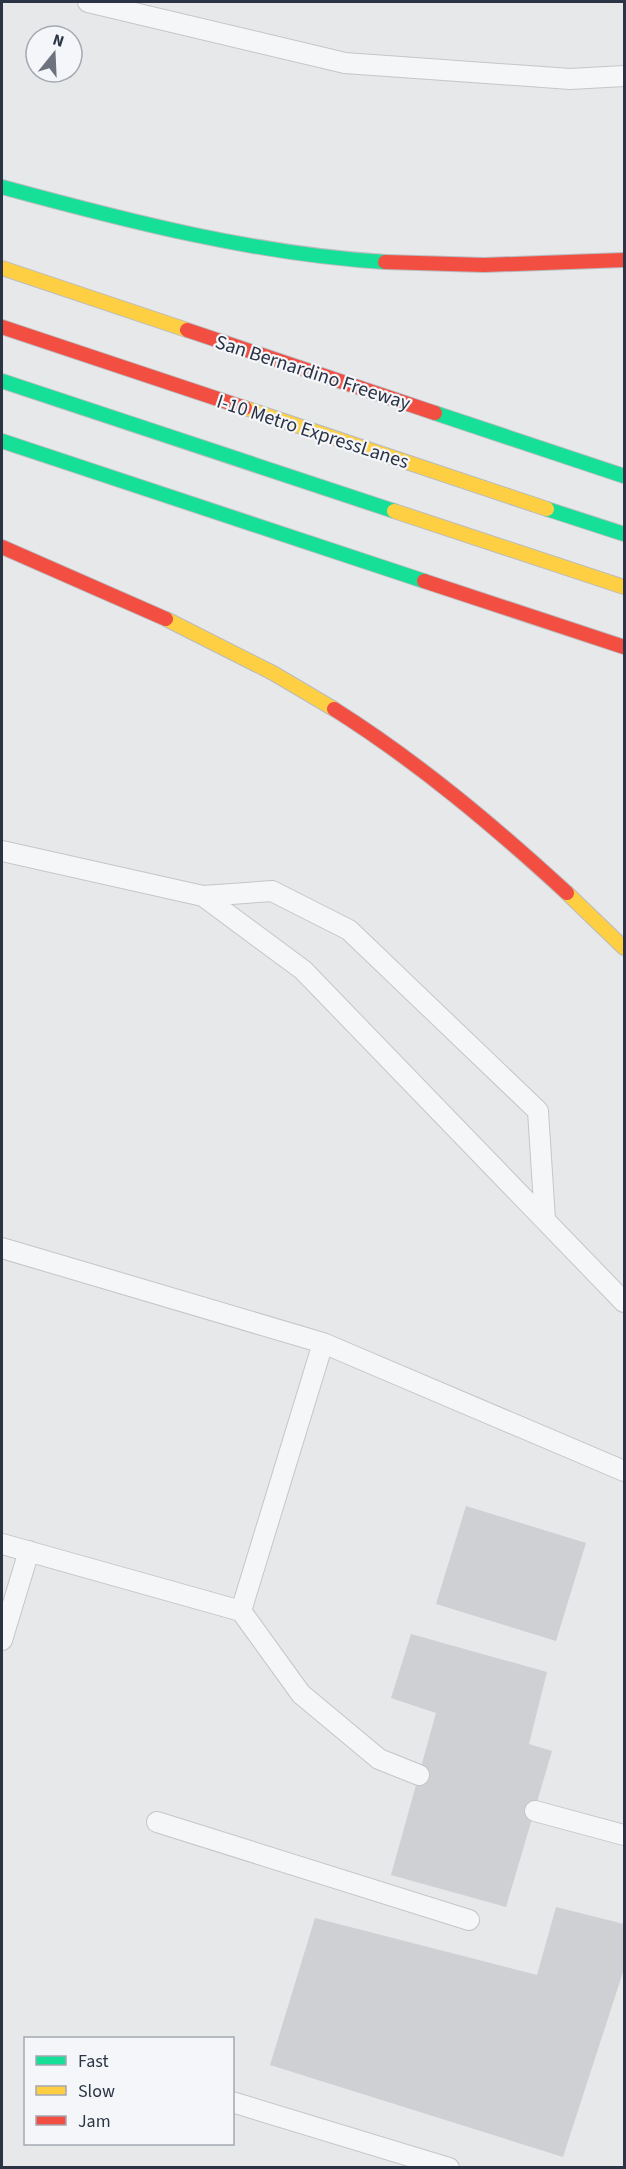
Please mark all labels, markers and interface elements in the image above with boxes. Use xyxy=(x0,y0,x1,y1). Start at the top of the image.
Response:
north arrow xyxy=(24,24,84,84)
text: N xyxy=(50,29,67,53)
street label: San Bernardino Freeway xyxy=(212,328,414,418)
street label: I-10 Metro ExpressLanes xyxy=(213,388,412,476)
legend xyxy=(24,2037,234,2145)
text: Fast xyxy=(78,2049,109,2074)
text: Slow xyxy=(78,2079,115,2104)
text: Jam xyxy=(78,2109,111,2134)

